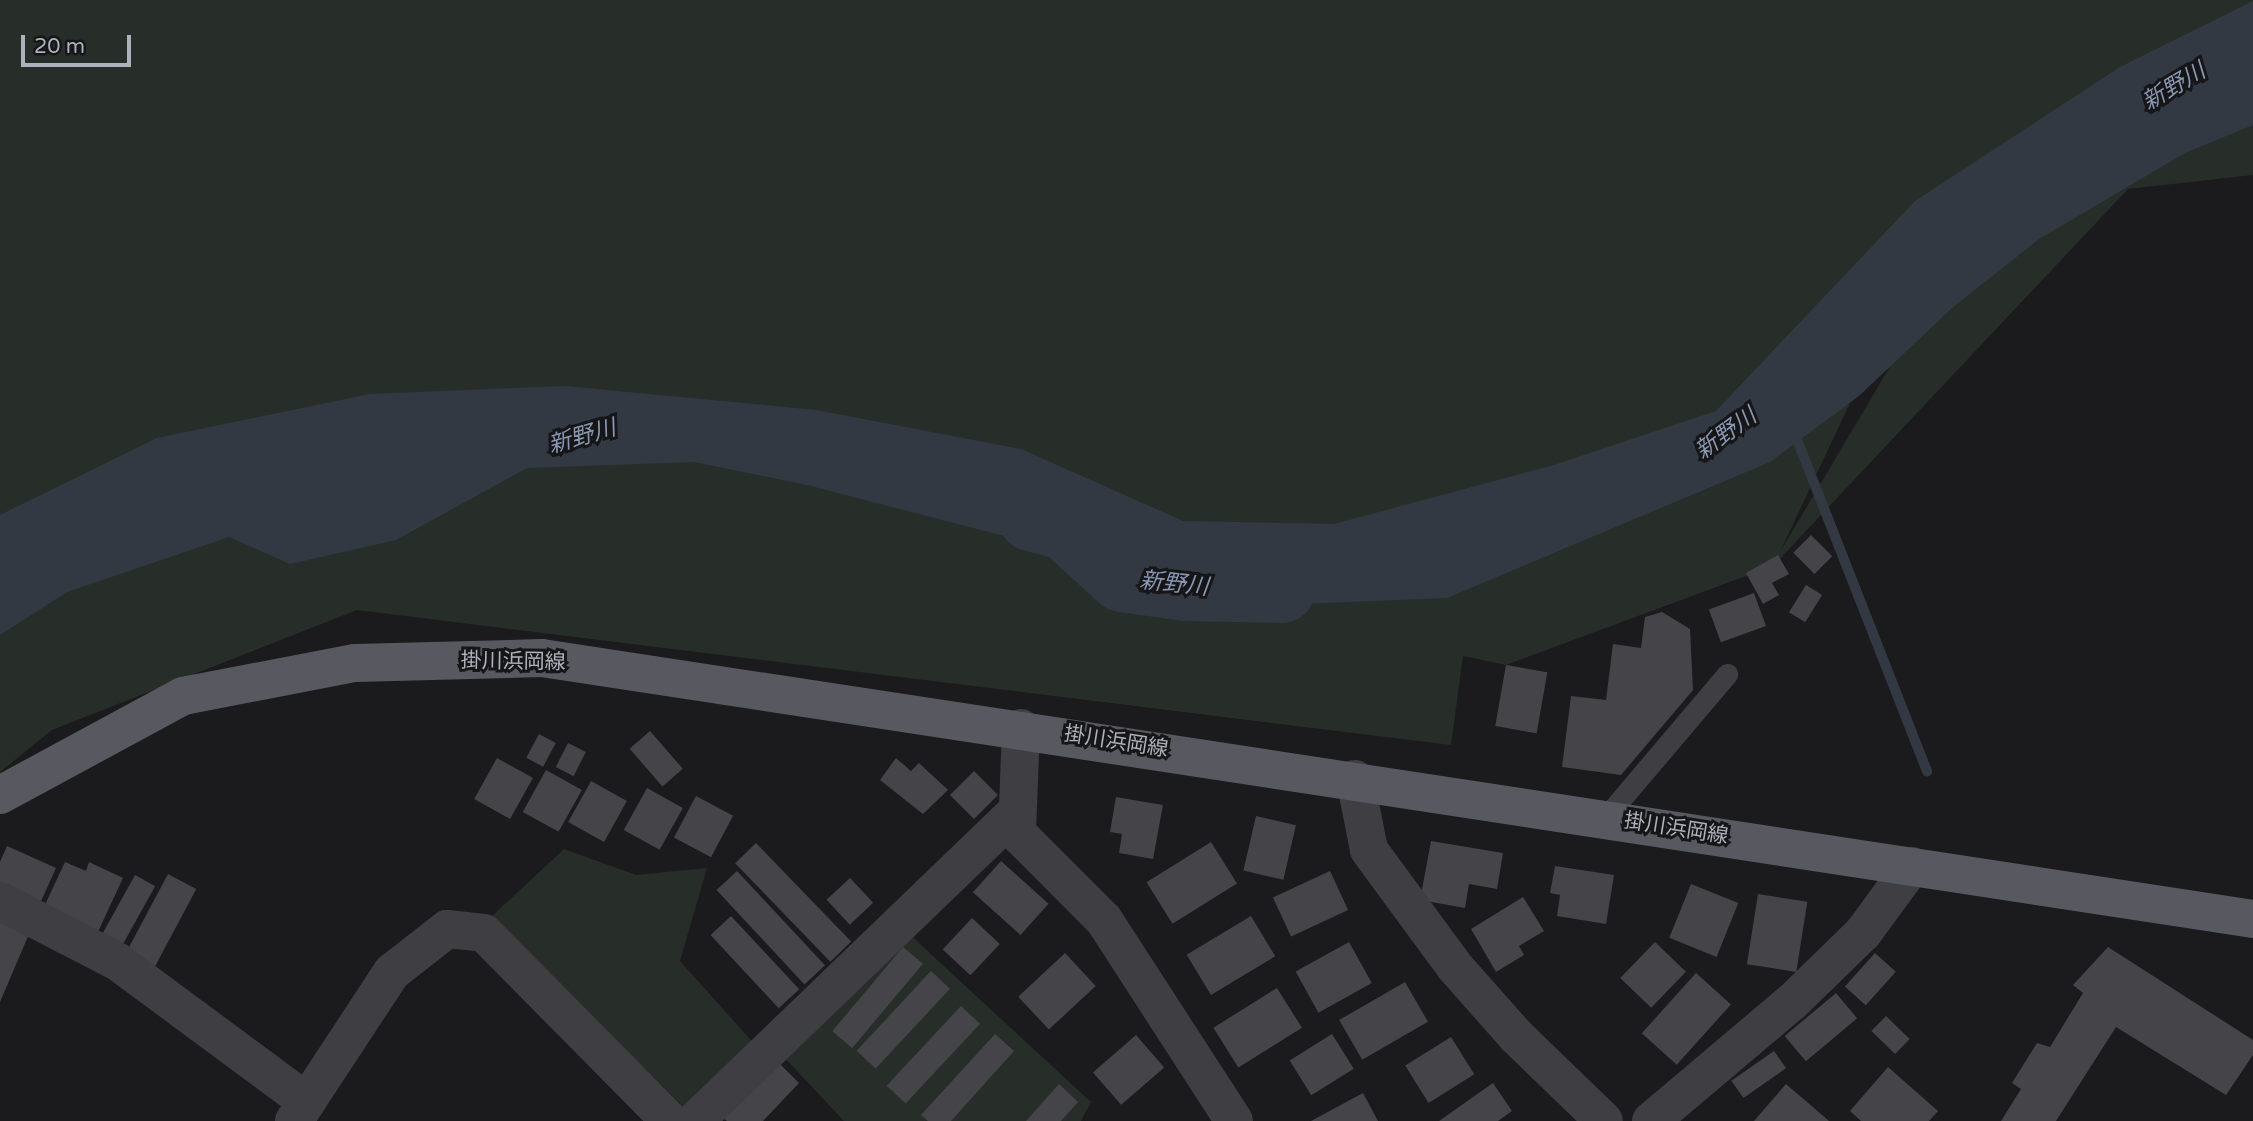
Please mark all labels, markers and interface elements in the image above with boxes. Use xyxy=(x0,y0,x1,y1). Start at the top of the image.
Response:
scale bar xyxy=(24,21,135,65)
text: 20 m xyxy=(34,34,85,59)
water label: 新野川 xyxy=(2137,57,2211,117)
water label: 新野川 xyxy=(1690,403,1762,465)
water label: 新野川 xyxy=(545,414,619,460)
water label: 新野川 xyxy=(1138,567,1210,601)
street label: 掛川浜岡線 xyxy=(460,648,566,676)
street label: 掛川浜岡線 xyxy=(1062,721,1170,763)
street label: 掛川浜岡線 xyxy=(1622,808,1730,850)

